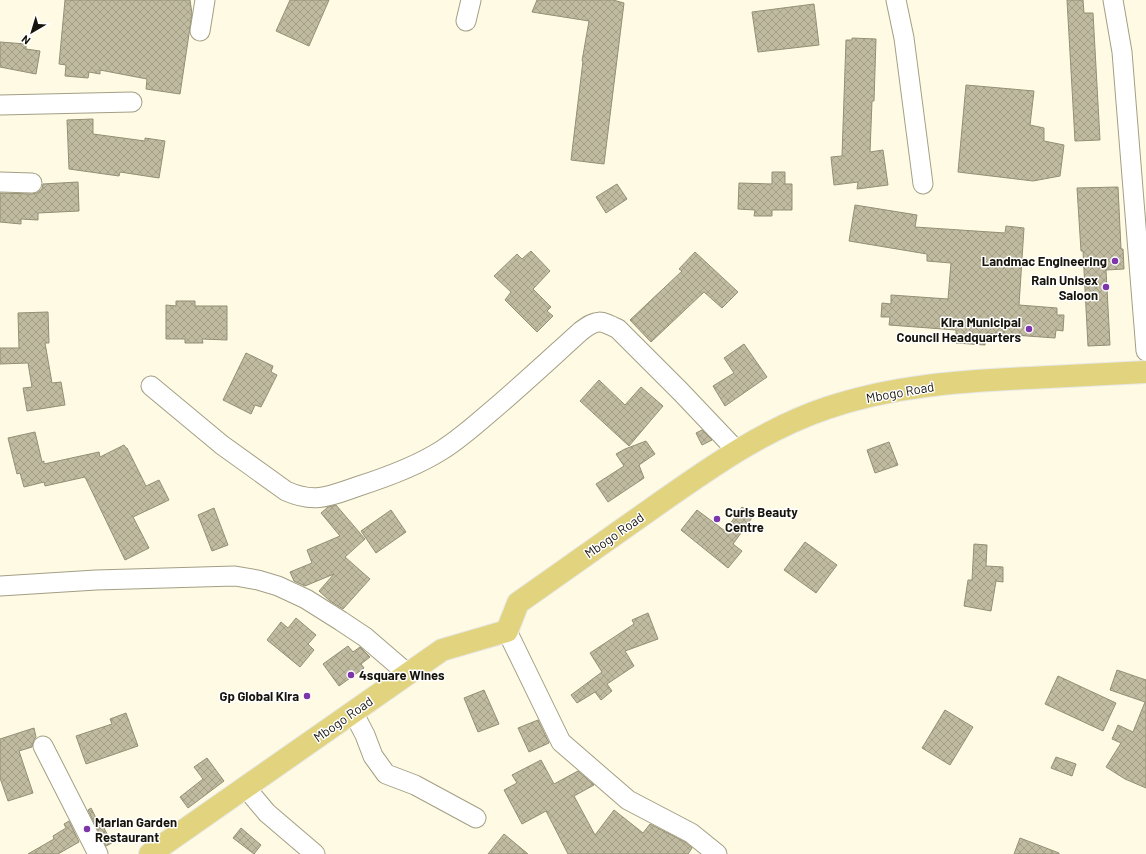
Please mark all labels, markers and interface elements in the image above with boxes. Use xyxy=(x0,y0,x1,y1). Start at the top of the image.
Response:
north arrow xyxy=(12,12,52,52)
text: N xyxy=(19,33,32,48)
place label: Landmac Engineering xyxy=(982,253,1107,269)
marker: Landmac Engineering xyxy=(1110,256,1120,266)
place label: Rain Unisex Saloon xyxy=(1031,272,1098,303)
marker: Rain Unisex Saloon xyxy=(1101,282,1111,292)
place label: Kira Municipal Council Headquarters xyxy=(896,314,1021,345)
marker: Kira Municipal Council Headquarters xyxy=(1024,324,1034,334)
street label: Mbogo Road xyxy=(865,378,935,406)
place label: Curls Beauty Centre xyxy=(725,504,798,535)
street label: Mbogo Road xyxy=(581,509,647,561)
marker: Curls Beauty Centre xyxy=(712,514,722,524)
place label: 4square Wines xyxy=(359,667,445,683)
marker: 4square Wines xyxy=(346,670,356,680)
place label: Gp Global Kira xyxy=(219,688,299,704)
marker: Gp Global Kira xyxy=(302,691,312,701)
street label: Mbogo Road xyxy=(310,693,376,745)
place label: Marian Garden Restaurant xyxy=(95,814,177,845)
marker: Marian Garden Restaurant xyxy=(82,824,92,834)

